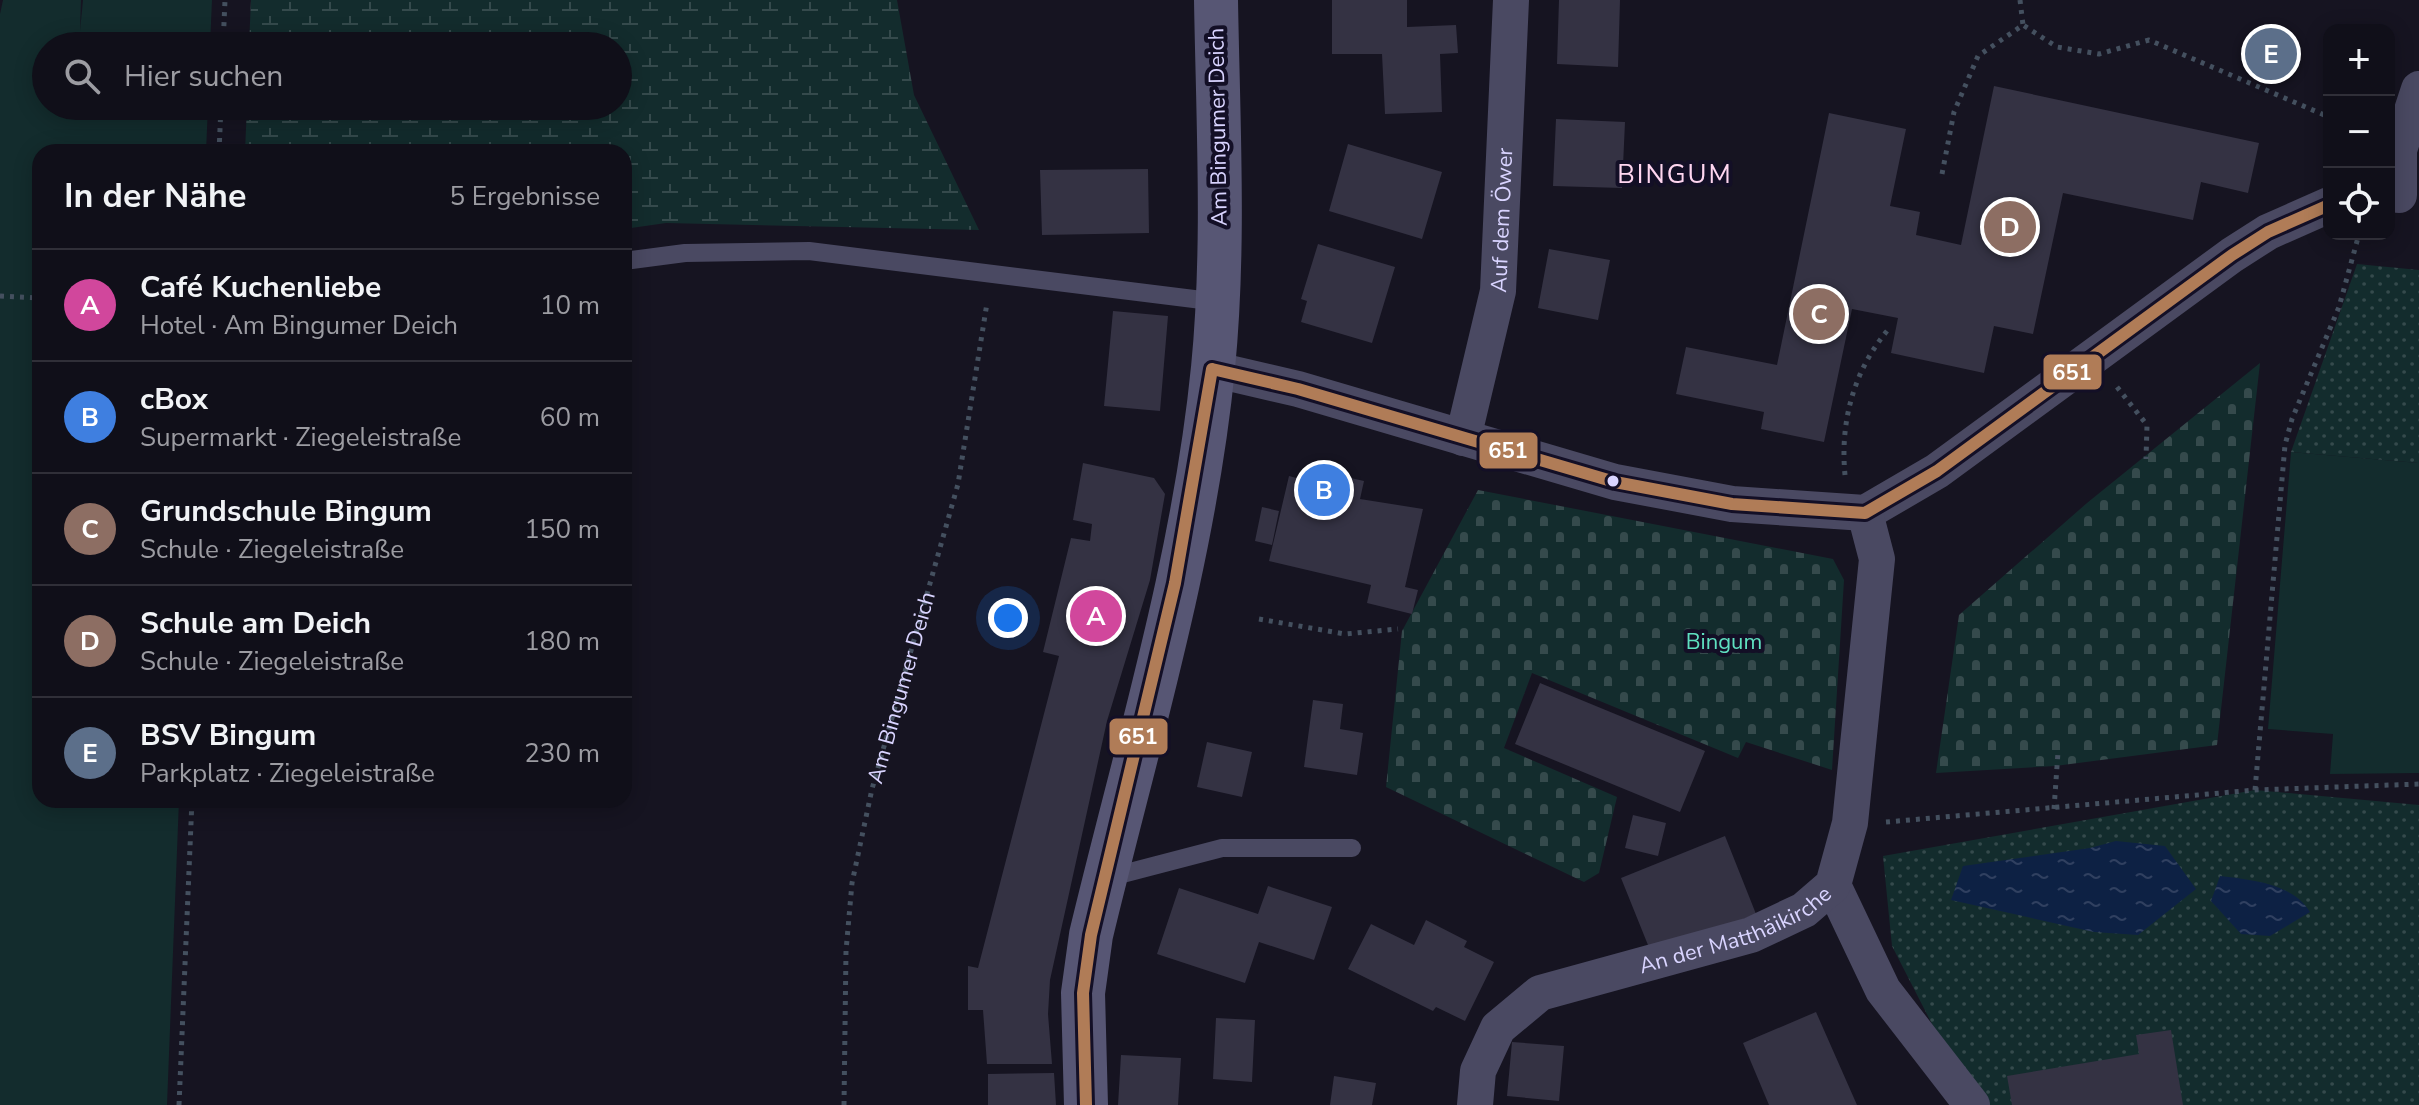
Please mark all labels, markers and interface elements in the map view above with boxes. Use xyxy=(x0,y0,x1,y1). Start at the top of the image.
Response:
pin: E xyxy=(2245,24,2297,84)
map controls xyxy=(2323,24,2395,240)
button: + xyxy=(2323,24,2395,96)
street label: Am Bingumer Deich xyxy=(1201,28,1235,226)
search box xyxy=(32,32,632,120)
icon: search xyxy=(60,54,104,98)
text: Hier suchen xyxy=(124,56,283,97)
button: − xyxy=(2323,96,2395,168)
street label: Auf dem Öwer xyxy=(1484,147,1520,293)
district label: BINGUM xyxy=(1617,157,1733,192)
button: locate xyxy=(2323,168,2395,240)
text: In der Nähe xyxy=(64,173,246,219)
text: 5 Ergebnisse xyxy=(450,179,600,214)
pin: D xyxy=(1984,197,2036,257)
text: Café Kuchenliebe xyxy=(140,267,381,308)
pin: C xyxy=(1793,284,1845,344)
text: A xyxy=(80,288,100,323)
text: 10 m xyxy=(540,288,600,323)
text: Hotel · Am Bingumer Deich xyxy=(140,308,458,343)
line badge: 651 xyxy=(2042,353,2103,391)
text: 651 xyxy=(2052,358,2092,388)
text: cBox xyxy=(140,379,208,420)
text: B xyxy=(81,400,99,435)
text: 60 m xyxy=(540,400,600,435)
text: Supermarkt · Ziegeleistraße xyxy=(140,420,461,455)
line badge: 651 xyxy=(1478,431,1539,470)
text: 651 xyxy=(1488,436,1528,466)
pin: B xyxy=(1298,460,1350,520)
unlabelled marker xyxy=(1605,473,1621,489)
text: Grundschule Bingum xyxy=(140,491,432,532)
text: C xyxy=(81,512,99,547)
text: 150 m xyxy=(524,512,600,547)
text: Schule · Ziegeleistraße xyxy=(140,532,404,567)
pin: A xyxy=(1070,586,1122,646)
street label: Am Bingumer Deich xyxy=(860,588,943,787)
your location xyxy=(988,598,1028,638)
text: Schule am Deich xyxy=(140,603,371,644)
text: D xyxy=(80,624,100,659)
text: 180 m xyxy=(524,624,600,659)
park label: Bingum xyxy=(1686,627,1762,657)
text: Schule · Ziegeleistraße xyxy=(140,644,404,679)
text: BSV Bingum xyxy=(140,715,316,756)
line badge: 651 xyxy=(1108,717,1169,756)
text: 651 xyxy=(1118,722,1158,752)
text: E xyxy=(82,736,98,771)
text: 230 m xyxy=(524,736,600,771)
text: Parkplatz · Ziegeleistraße xyxy=(140,756,435,791)
street label: An der Matthäikirche xyxy=(1636,879,1838,981)

